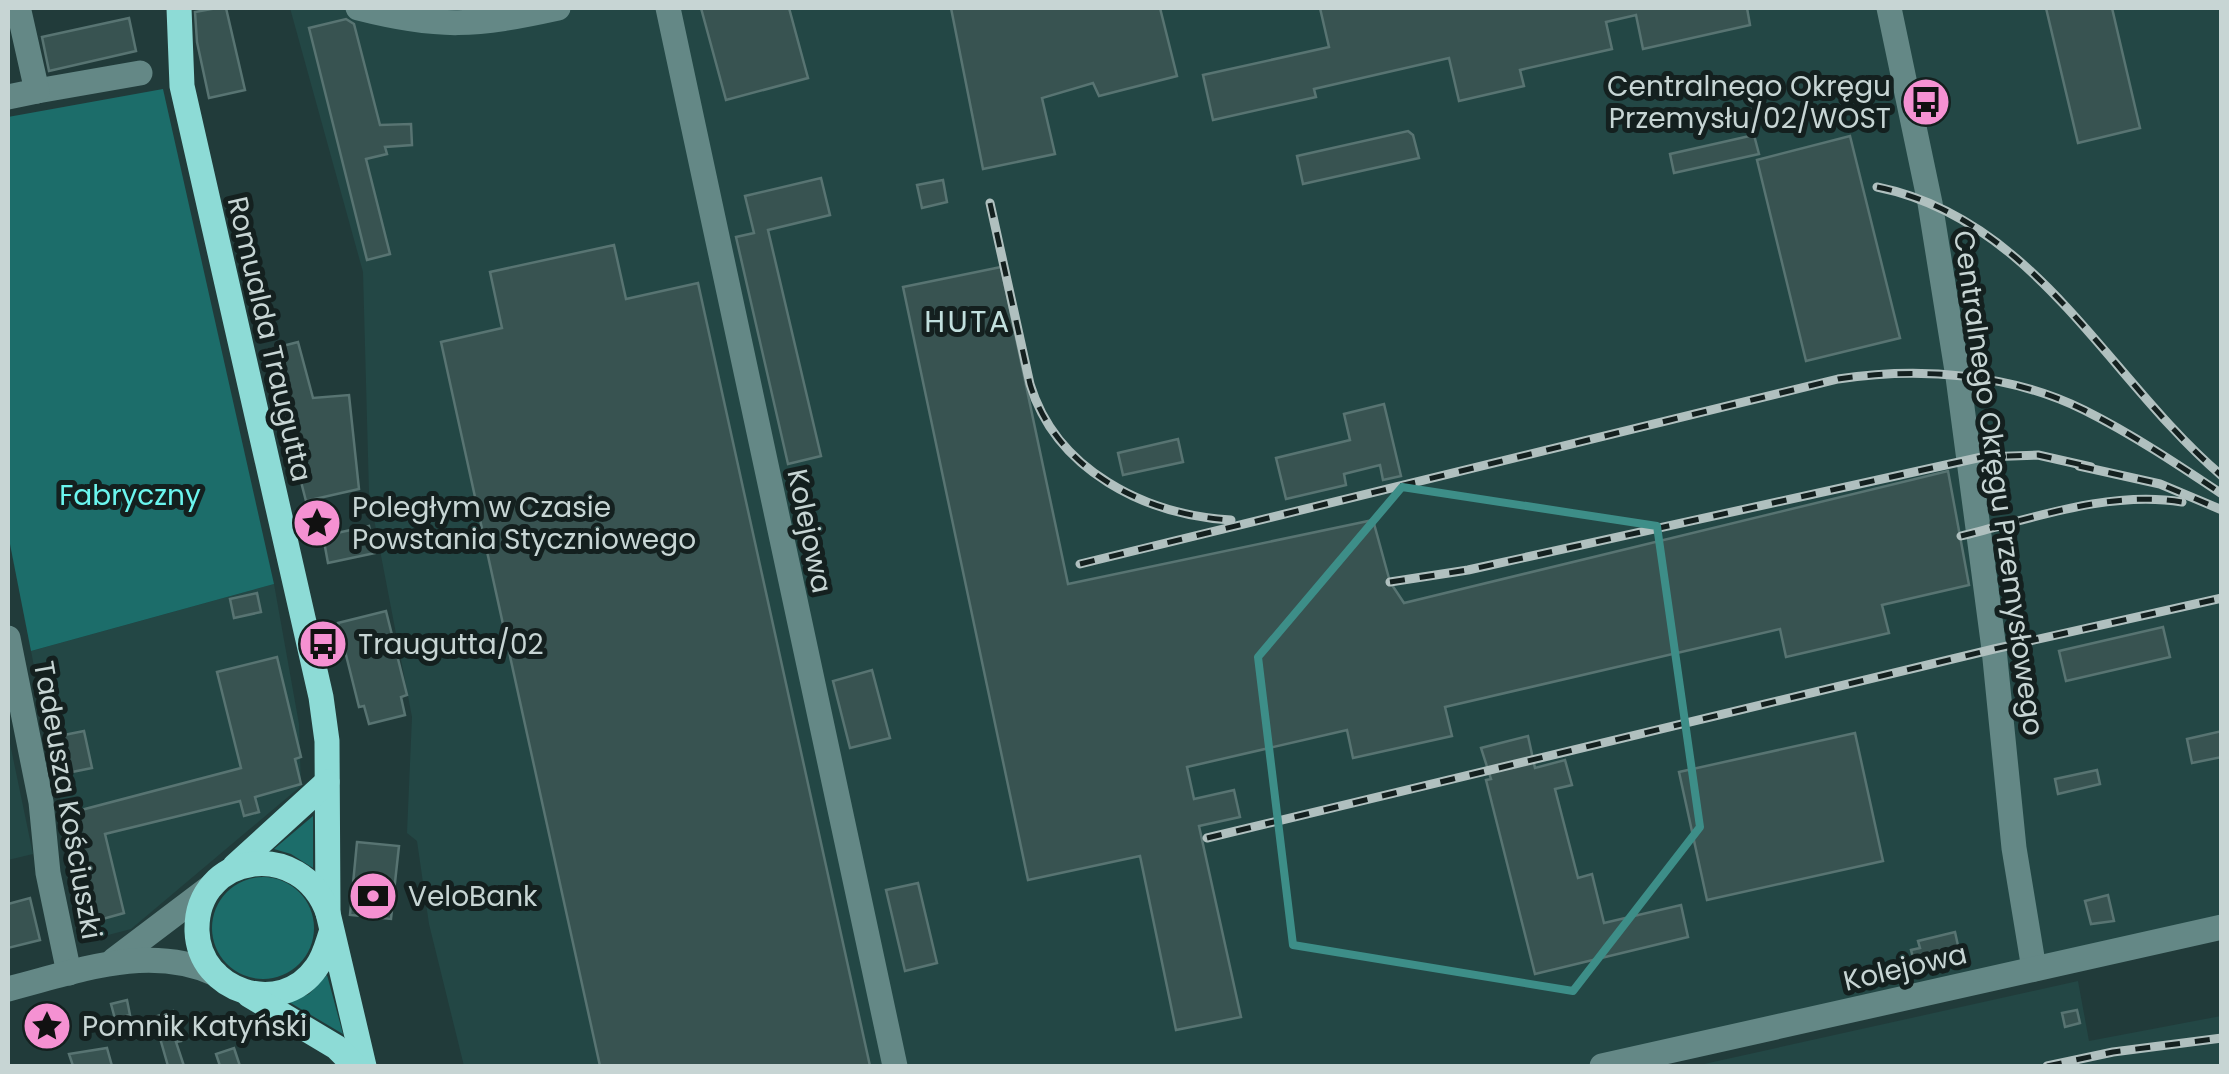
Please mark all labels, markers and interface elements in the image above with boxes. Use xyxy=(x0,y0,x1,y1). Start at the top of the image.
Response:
place label: Centralnego Okręgu Przemysłu/02/WOST xyxy=(1607,67,1891,138)
bus stop icon: Centralnego Okręgu Przemysłu/02/WOST xyxy=(1900,76,1952,128)
street label: Romualda Traugutta xyxy=(218,193,321,485)
street label: Centralnego Okręgu Przemysłowego xyxy=(1944,228,2053,738)
district label: HUTA xyxy=(924,300,1012,343)
street label: Kolejowa xyxy=(777,466,842,597)
park label: Fabryczny xyxy=(59,476,201,515)
place label: Poległym w Czasie Powstania Styczniowego xyxy=(352,488,696,559)
place icon: Poległym w Czasie Powstania Styczniowego xyxy=(291,497,343,549)
bus stop icon: Traugutta/02 xyxy=(297,618,349,670)
place label: Traugutta/02 xyxy=(358,625,544,664)
street label: Tadeusza Kościuszki xyxy=(24,658,111,942)
bank icon: VeloBank xyxy=(347,870,399,922)
place label: VeloBank xyxy=(408,877,538,916)
street label: Kolejowa xyxy=(1839,934,1971,1001)
place icon: Pomnik Katyński xyxy=(21,1000,73,1052)
place label: Pomnik Katyński xyxy=(82,1007,307,1046)

